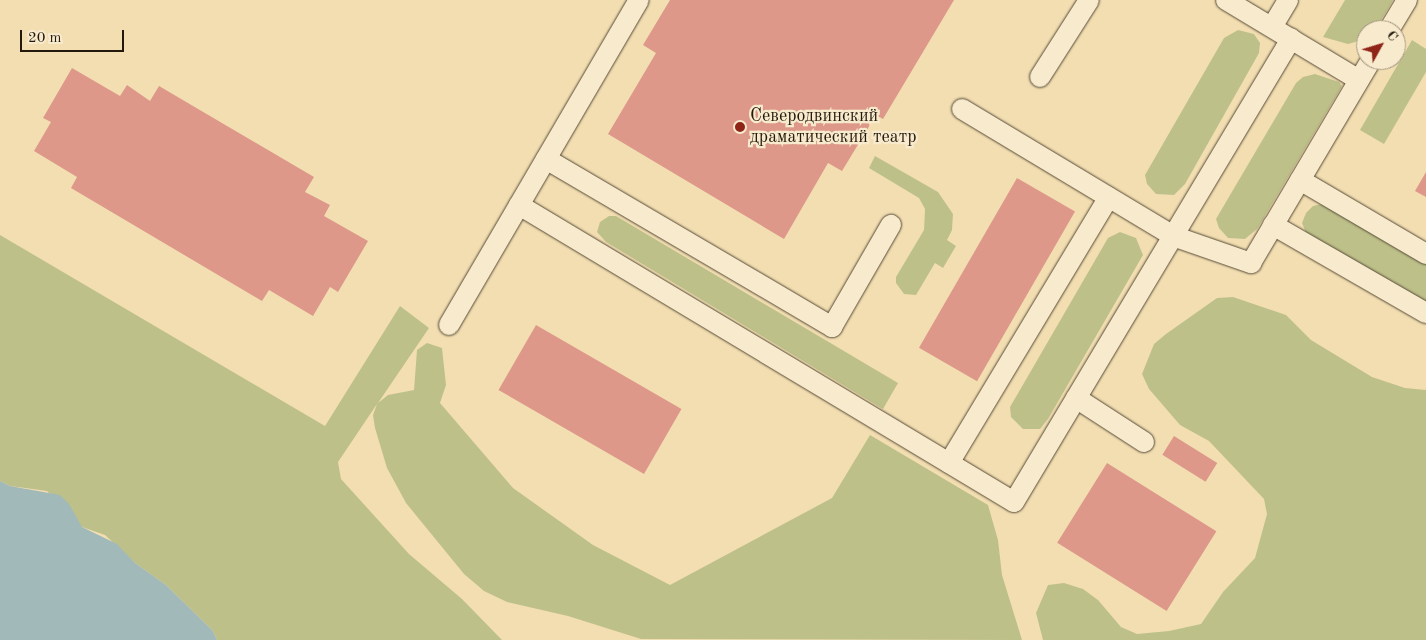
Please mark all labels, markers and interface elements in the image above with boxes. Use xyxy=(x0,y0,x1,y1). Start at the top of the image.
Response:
scale bar xyxy=(22,20,126,52)
north arrow xyxy=(1356,20,1406,70)
text: С xyxy=(1384,28,1400,44)
text: 20 m xyxy=(28,31,62,46)
place label: Северодвинский драматический театр xyxy=(750,106,917,148)
marker: Северодвинский драматический театр xyxy=(734,121,746,133)

